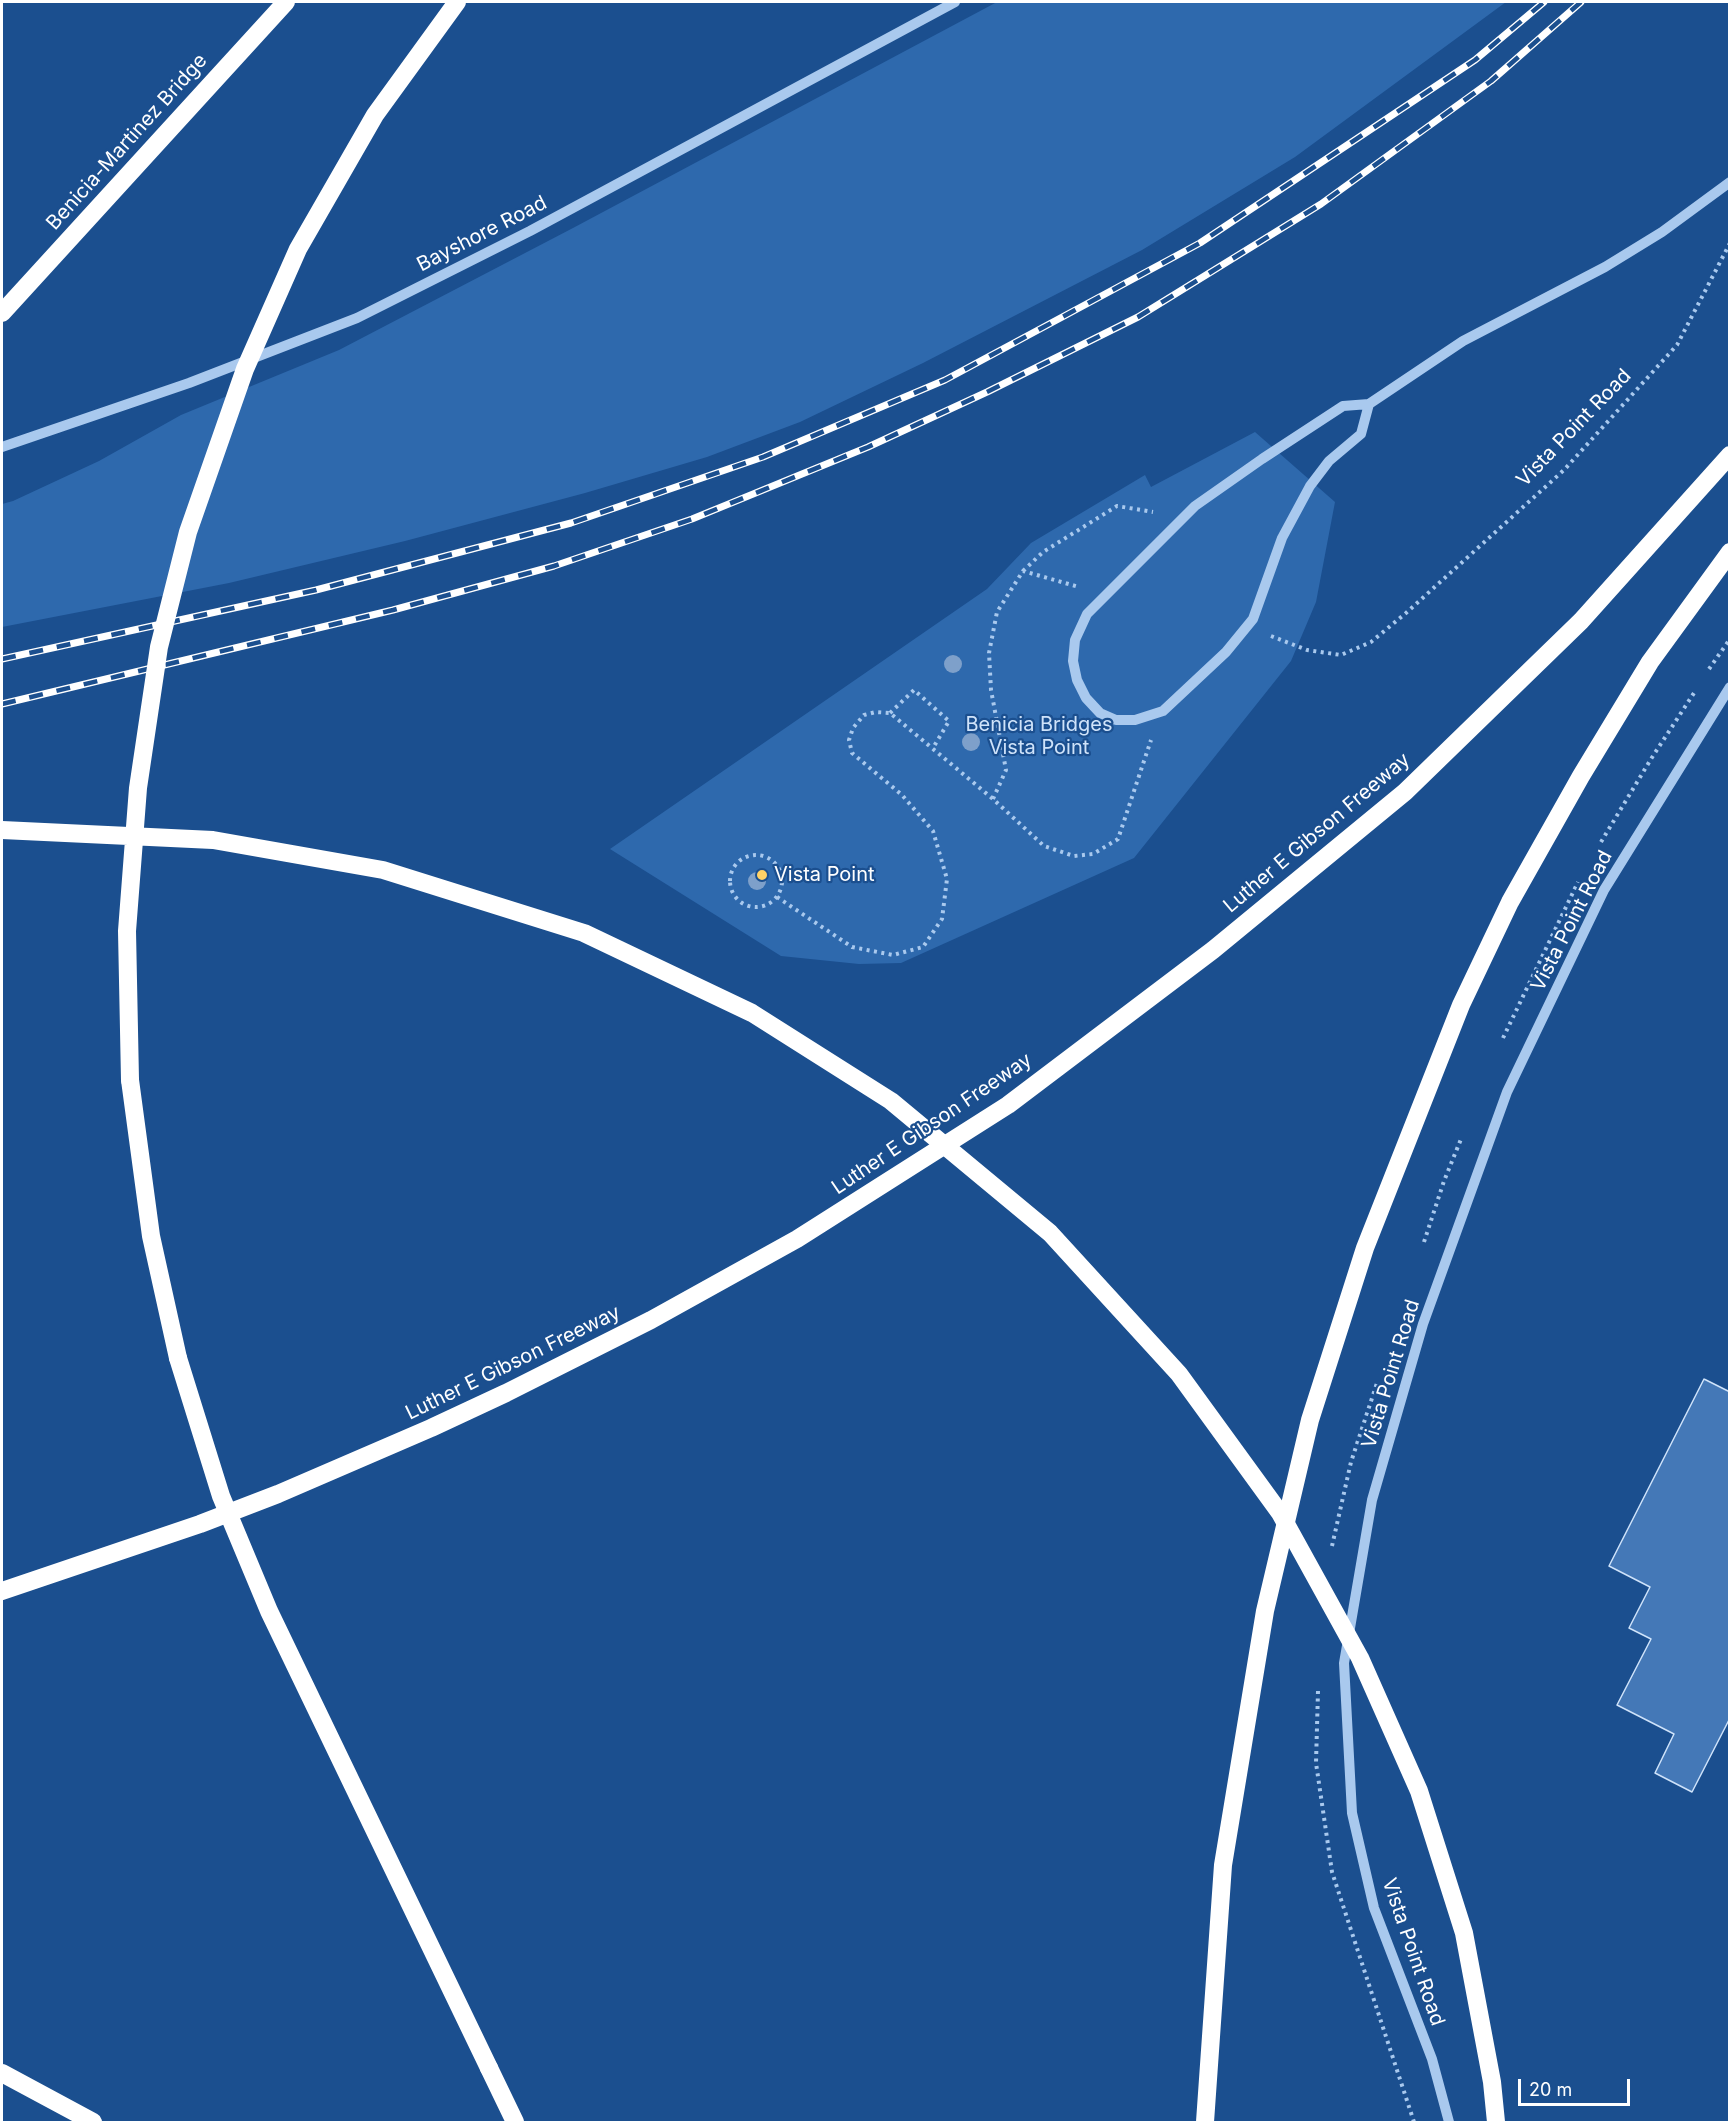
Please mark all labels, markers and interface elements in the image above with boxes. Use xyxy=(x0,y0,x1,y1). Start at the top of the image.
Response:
street label: Benicia-Martinez Bridge xyxy=(42,49,212,235)
street label: Bayshore Road xyxy=(413,191,551,277)
street label: Vista Point Road xyxy=(1512,364,1636,492)
park label: Benicia Bridges Vista Point xyxy=(965,713,1113,760)
street label: Luther E Gibson Freeway xyxy=(1219,748,1415,918)
street label: Vista Point Road xyxy=(1526,847,1618,995)
place label: Vista Point xyxy=(774,863,875,887)
marker: Vista Point xyxy=(755,868,769,882)
street label: Luther E Gibson Freeway xyxy=(828,1048,1036,1200)
street label: Vista Point Road xyxy=(1357,1297,1425,1451)
street label: Luther E Gibson Freeway xyxy=(402,1301,624,1425)
street label: Vista Point Road xyxy=(1377,1875,1449,2029)
scale bar xyxy=(1521,2067,1634,2105)
text: 20 m xyxy=(1529,2079,1572,2100)

